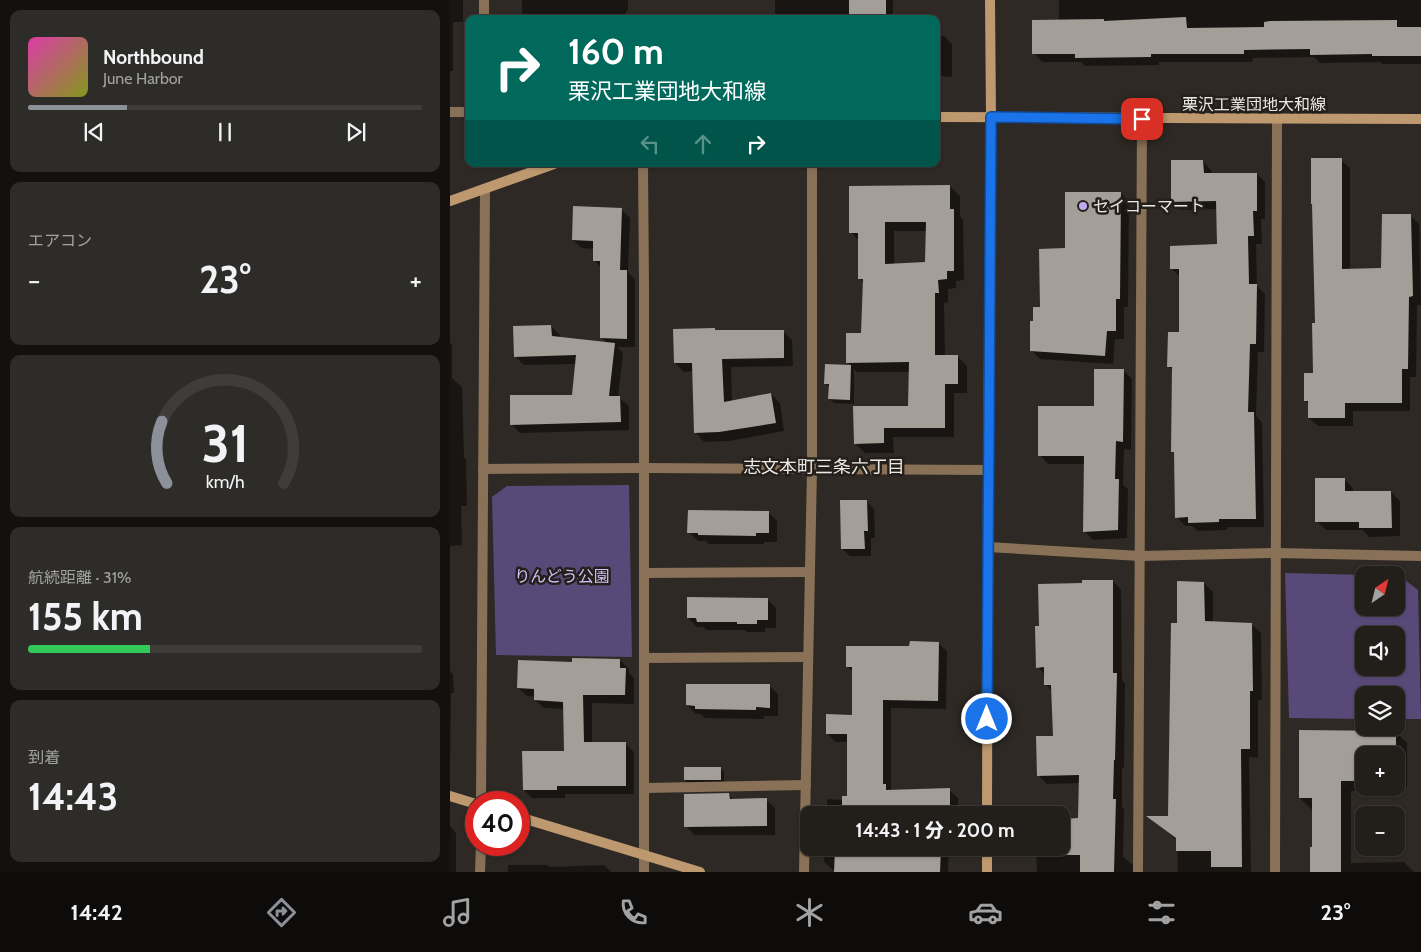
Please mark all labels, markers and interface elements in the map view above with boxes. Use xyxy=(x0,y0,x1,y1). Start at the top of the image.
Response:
text: 160 m xyxy=(568,30,664,73)
icon: right xyxy=(485,35,550,100)
text: Northbound xyxy=(103,46,204,69)
text: June Harbor xyxy=(103,69,183,88)
text: 栗沢工業団地大和線 xyxy=(568,78,766,105)
street label: 栗沢工業団地大和線 xyxy=(1182,95,1326,114)
pin xyxy=(1121,98,1163,140)
icon: arrive xyxy=(1128,105,1156,133)
icon: previous xyxy=(80,118,108,146)
icon: pause xyxy=(211,118,239,146)
icon: next xyxy=(342,118,370,146)
icon: left xyxy=(636,130,664,158)
icon: ahead xyxy=(689,130,717,158)
icon: right xyxy=(742,130,770,158)
place label: セイコーマート xyxy=(1093,197,1205,216)
marker: セイコーマート xyxy=(1077,200,1089,212)
text: エアコン xyxy=(28,231,92,250)
text: 23° xyxy=(199,256,251,303)
text: − xyxy=(28,263,40,297)
text: + xyxy=(410,263,422,297)
text: 31 xyxy=(201,412,249,475)
district label: 志文本町三条六丁目 xyxy=(743,456,905,478)
text: km/h xyxy=(205,471,245,492)
north arrow xyxy=(1355,566,1405,616)
map controls xyxy=(1355,566,1405,856)
park label: りんどう公園 xyxy=(514,567,610,586)
text: 航続距離 · 31% xyxy=(28,568,131,587)
text: 155 km xyxy=(28,593,143,640)
button: sound xyxy=(1355,626,1405,676)
button: layers xyxy=(1355,686,1405,736)
position arrow xyxy=(960,692,1012,744)
button: + xyxy=(1355,746,1405,796)
text: 到着 xyxy=(28,748,60,767)
text: 14:43 xyxy=(28,773,118,820)
speed limit sign: 40 xyxy=(465,791,530,856)
button: − xyxy=(1355,806,1405,856)
text: 14:43 · 1 分 · 200 m xyxy=(856,819,1014,842)
icon: directions xyxy=(264,895,299,930)
icon: music xyxy=(440,895,475,930)
icon: phone xyxy=(616,895,651,930)
icon: climate xyxy=(792,895,827,930)
icon: car xyxy=(968,895,1003,930)
icon: filters xyxy=(1144,895,1179,930)
text: 14:42 xyxy=(71,899,123,926)
text: 23° xyxy=(1321,899,1350,926)

